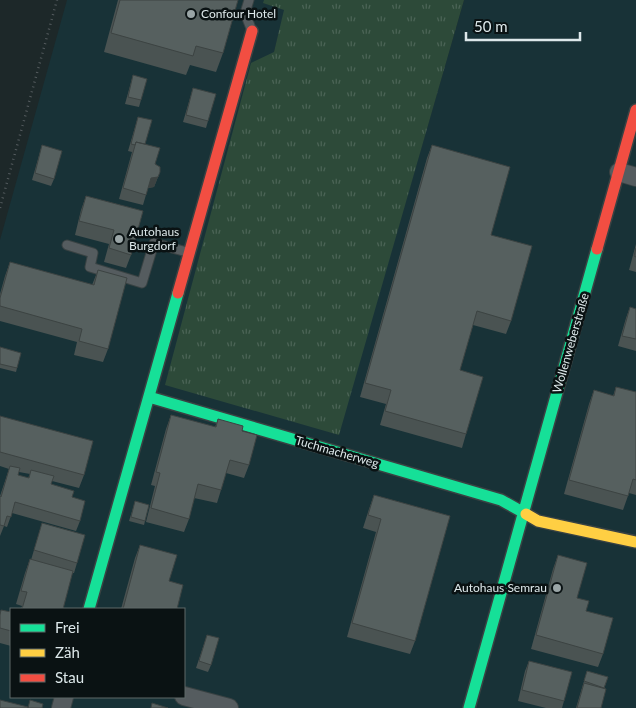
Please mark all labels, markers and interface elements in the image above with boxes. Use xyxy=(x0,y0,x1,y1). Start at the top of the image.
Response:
place label: Confour Hotel xyxy=(201,6,276,21)
marker: Confour Hotel xyxy=(185,8,197,20)
scale bar xyxy=(466,10,580,42)
text: 50 m xyxy=(474,17,508,35)
place label: Autohaus Burgdorf xyxy=(129,224,179,253)
marker: Autohaus Burgdorf xyxy=(113,233,125,245)
street label: Wollenweberstraße xyxy=(549,291,592,395)
street label: Tuchmacherweg xyxy=(294,432,380,471)
place label: Autohaus Semrau xyxy=(454,580,547,595)
marker: Autohaus Semrau xyxy=(551,582,563,594)
legend xyxy=(10,608,185,698)
text: Frei xyxy=(55,618,80,636)
text: Zäh xyxy=(55,643,80,661)
text: Stau xyxy=(55,668,84,686)

